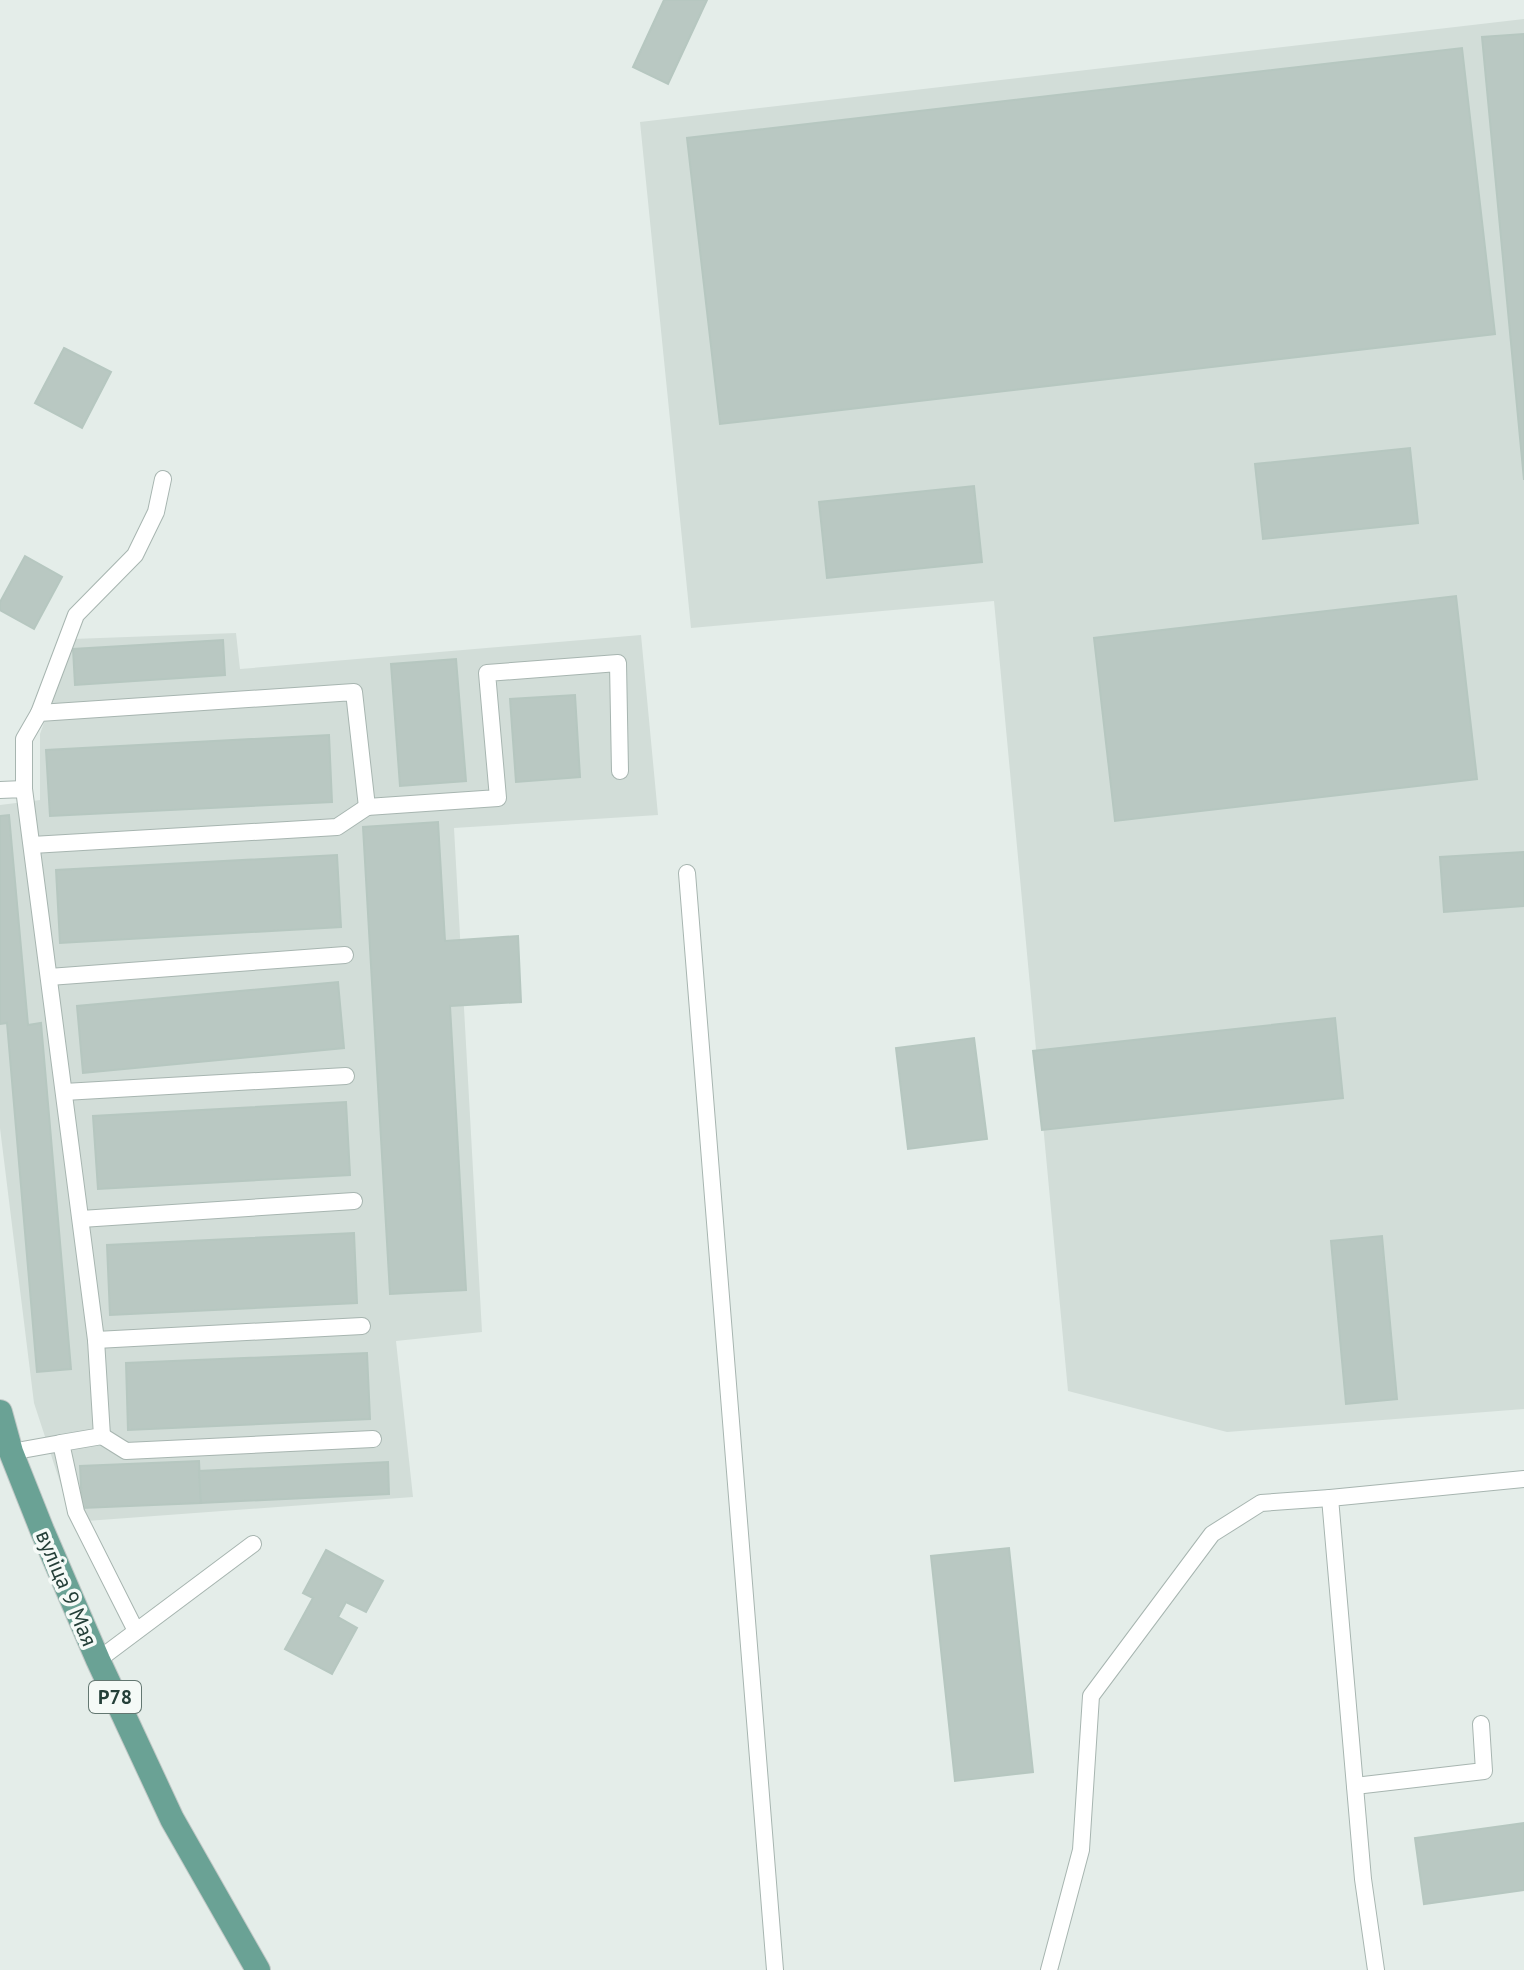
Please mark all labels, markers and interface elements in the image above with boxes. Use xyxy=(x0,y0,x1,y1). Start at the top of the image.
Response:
street label: вуліца 9 Мая xyxy=(30,1526,104,1650)
road number: Р78 xyxy=(89,1681,141,1713)

